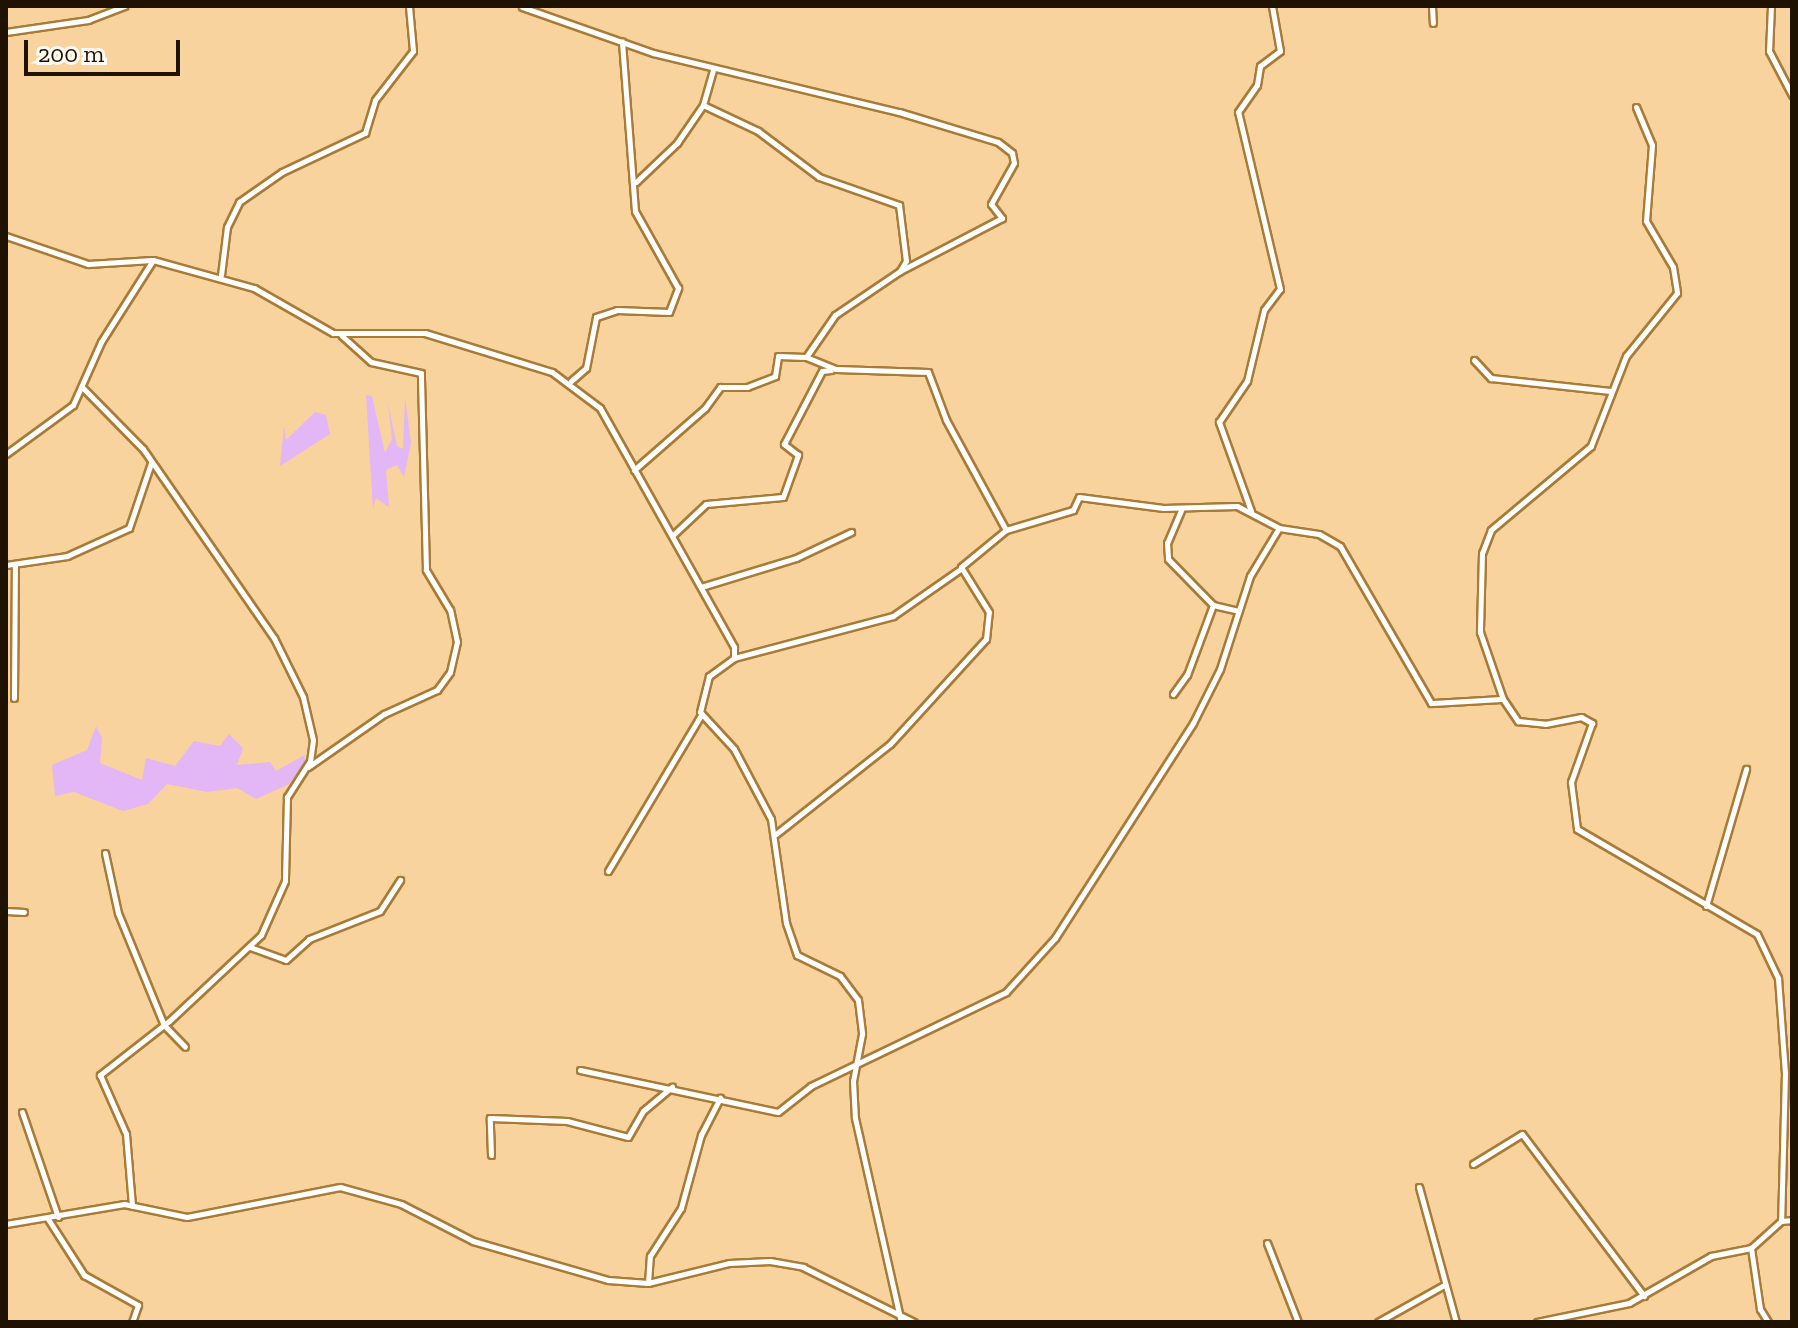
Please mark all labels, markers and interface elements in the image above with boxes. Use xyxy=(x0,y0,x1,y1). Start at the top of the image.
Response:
scale bar xyxy=(28,24,184,74)
text: 200 m xyxy=(38,39,104,68)

